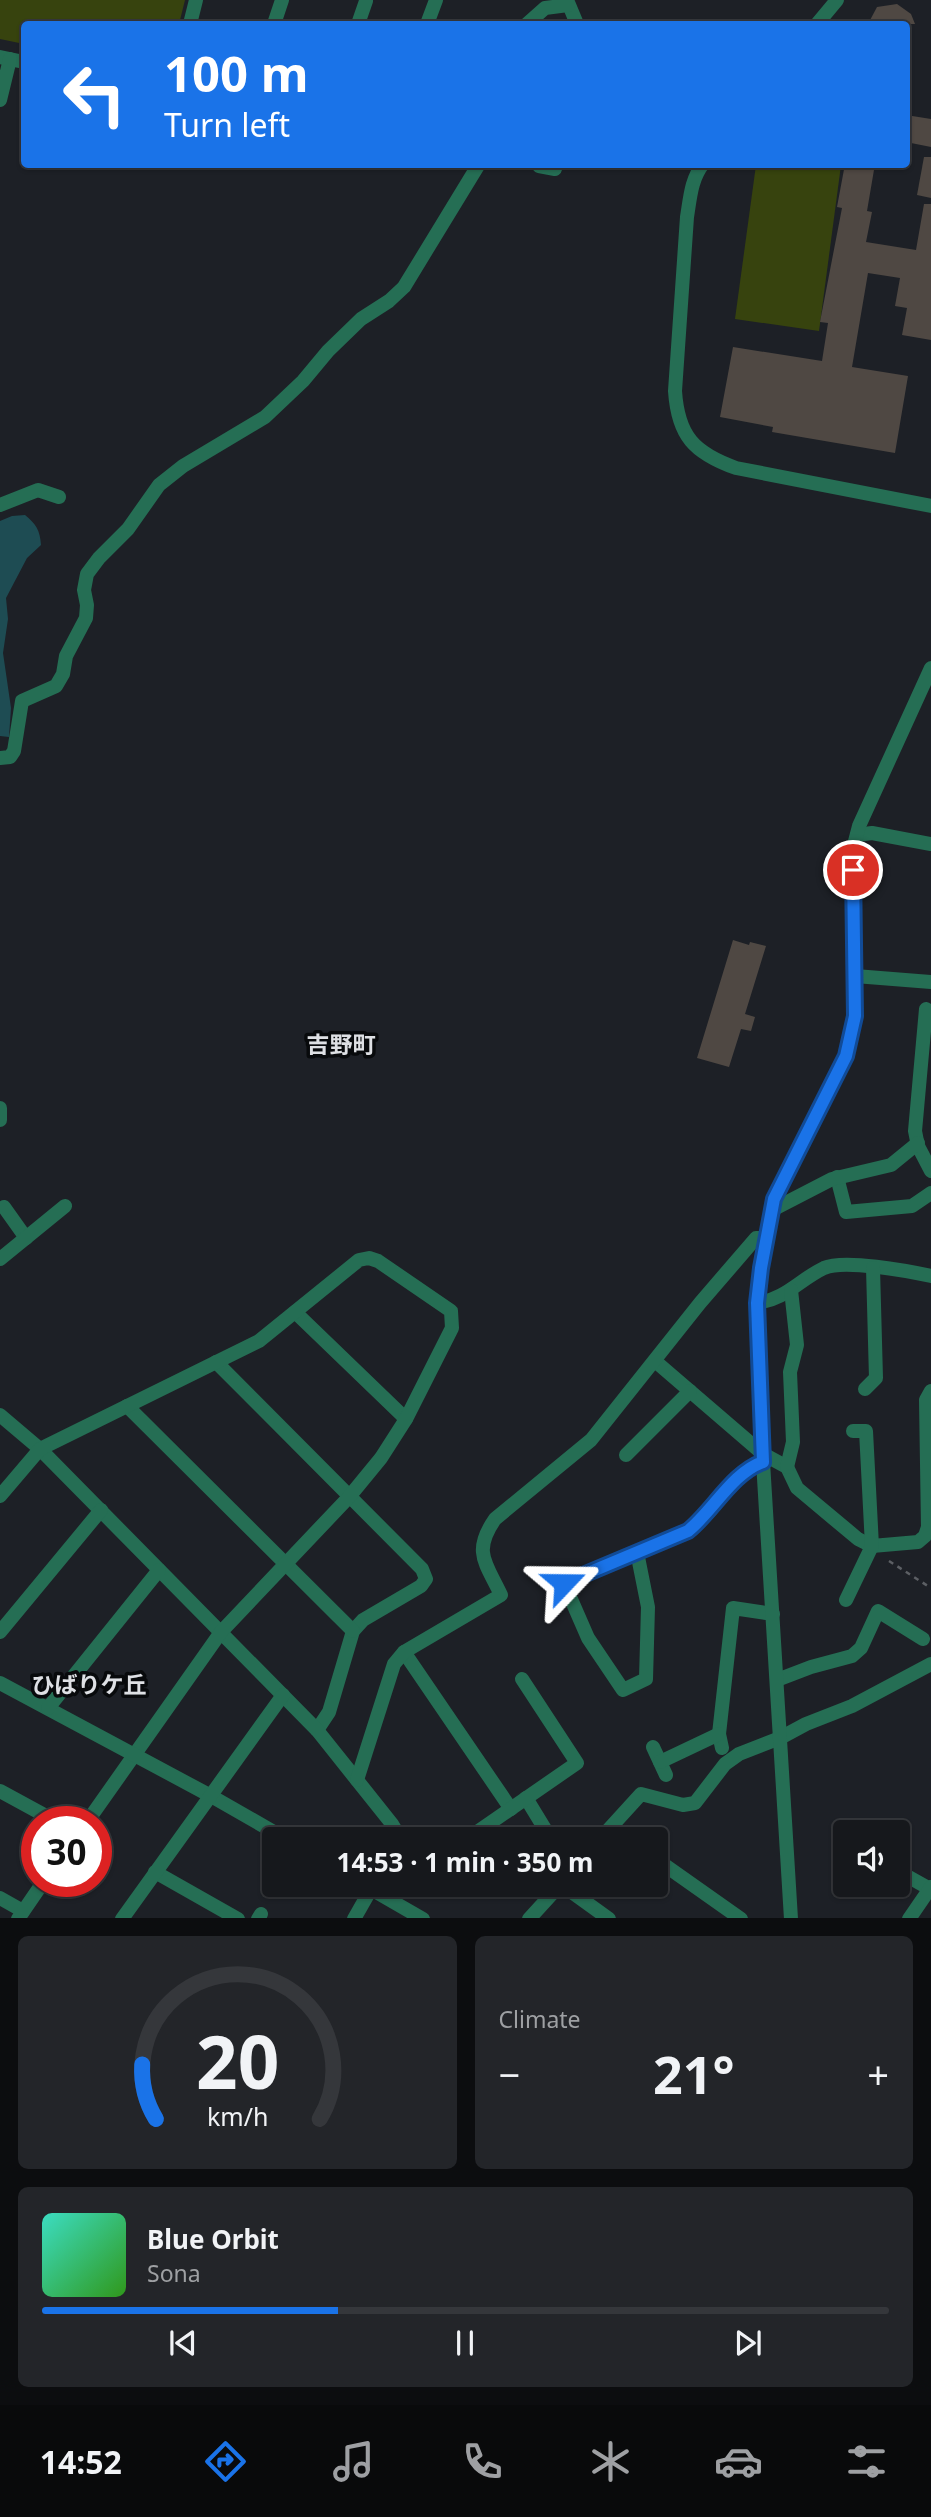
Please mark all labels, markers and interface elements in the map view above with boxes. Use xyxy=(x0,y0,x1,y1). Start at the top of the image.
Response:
text: 100 m xyxy=(164,40,309,106)
icon: left xyxy=(49,49,140,140)
text: Turn left xyxy=(164,103,290,146)
pin xyxy=(823,840,883,900)
icon: arrive xyxy=(834,851,872,889)
district label: 吉野町 xyxy=(307,1028,376,1060)
position arrow xyxy=(527,1546,601,1620)
district label: ひばりケ丘 xyxy=(32,1668,147,1700)
speed limit sign: 30 xyxy=(21,1806,112,1897)
map controls xyxy=(833,1820,910,1897)
button: sound xyxy=(833,1820,910,1897)
text: 14:53 · 1 min · 350 m xyxy=(337,1844,593,1880)
text: Climate xyxy=(499,2003,581,2035)
text: 20 xyxy=(196,2011,279,2110)
text: 21° xyxy=(653,2038,735,2109)
text: − xyxy=(499,2048,520,2100)
text: + xyxy=(867,2048,889,2100)
text: km/h xyxy=(206,2098,268,2132)
text: Blue Orbit xyxy=(147,2221,279,2257)
text: Sona xyxy=(147,2257,201,2289)
icon: previous xyxy=(164,2324,202,2362)
icon: pause xyxy=(446,2324,484,2362)
icon: next xyxy=(729,2324,767,2362)
icon: directions xyxy=(201,2437,250,2486)
icon: music xyxy=(329,2437,378,2486)
icon: phone xyxy=(458,2437,507,2486)
icon: climate xyxy=(586,2437,635,2486)
icon: car xyxy=(714,2437,763,2486)
icon: filters xyxy=(842,2437,891,2486)
text: 14:52 xyxy=(40,2440,122,2483)

